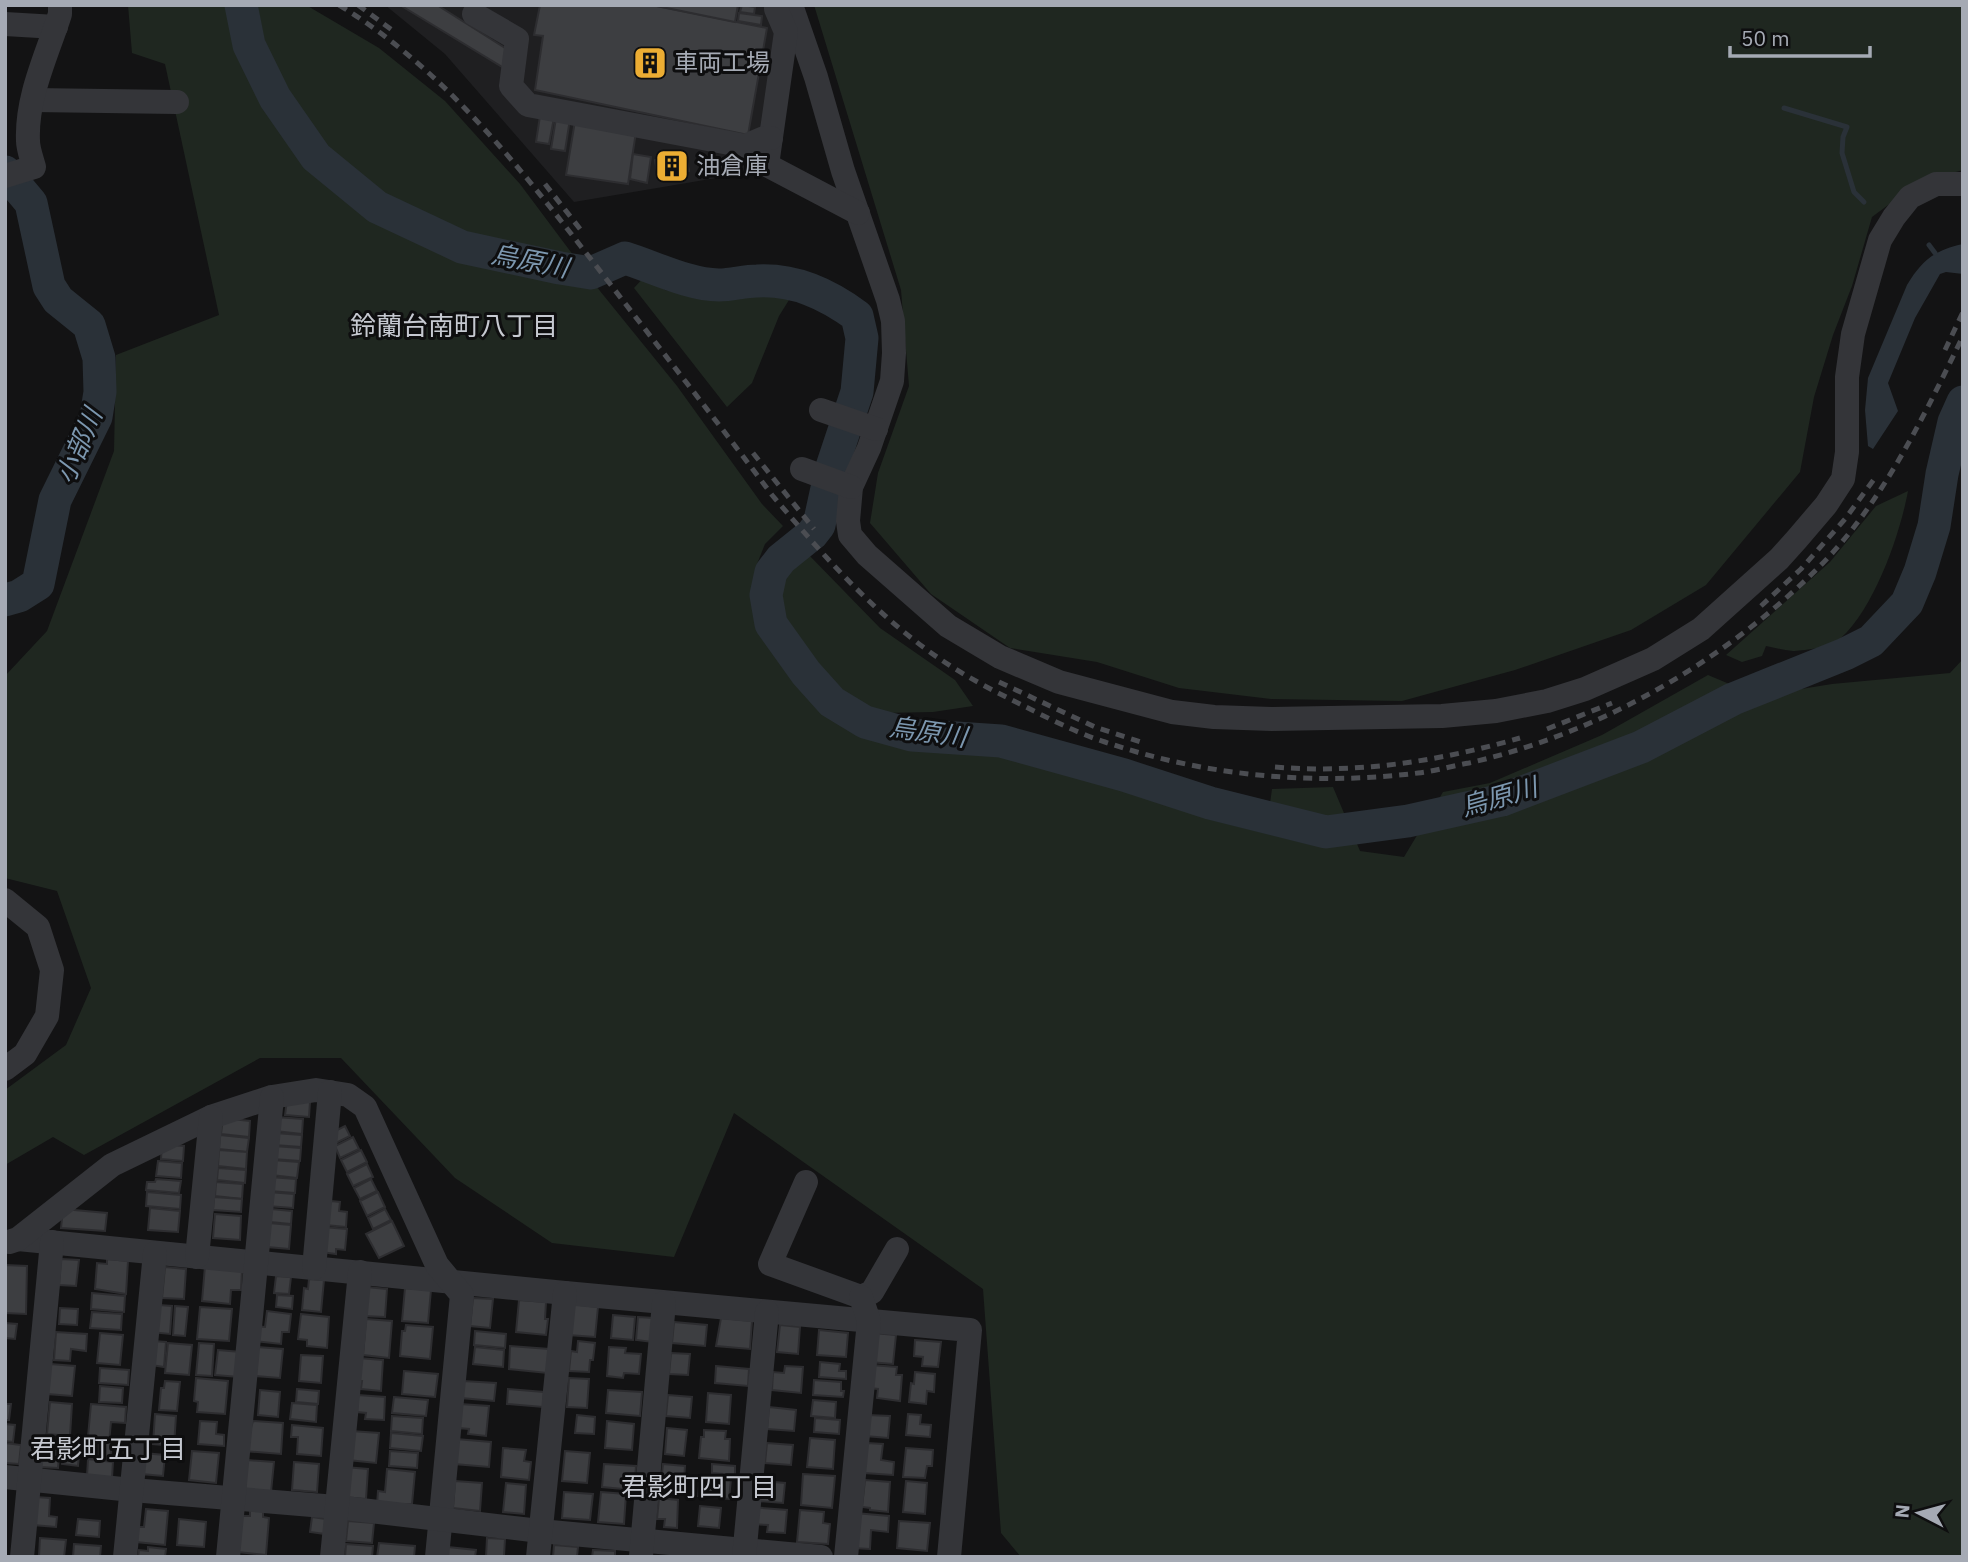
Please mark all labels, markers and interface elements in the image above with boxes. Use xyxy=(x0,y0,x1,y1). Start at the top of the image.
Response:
scale bar xyxy=(1730,14,1870,58)
text: 50 m xyxy=(1741,24,1790,52)
building icon: 車両工場 xyxy=(631,44,669,82)
place label: 車両工場 xyxy=(674,46,770,78)
building icon: 油倉庫 xyxy=(653,147,691,185)
place label: 油倉庫 xyxy=(696,149,768,181)
water label: 烏原川 xyxy=(489,236,575,285)
district label: 鈴蘭台南町八丁目 xyxy=(350,308,558,342)
water label: 小部川 xyxy=(47,400,110,488)
water label: 烏原川 xyxy=(887,709,972,754)
water label: 烏原川 xyxy=(1457,768,1544,823)
district label: 君影町五丁目 xyxy=(30,1431,186,1465)
district label: 君影町四丁目 xyxy=(621,1469,777,1503)
north arrow xyxy=(1884,1478,1954,1548)
text: N xyxy=(1889,1503,1915,1519)

